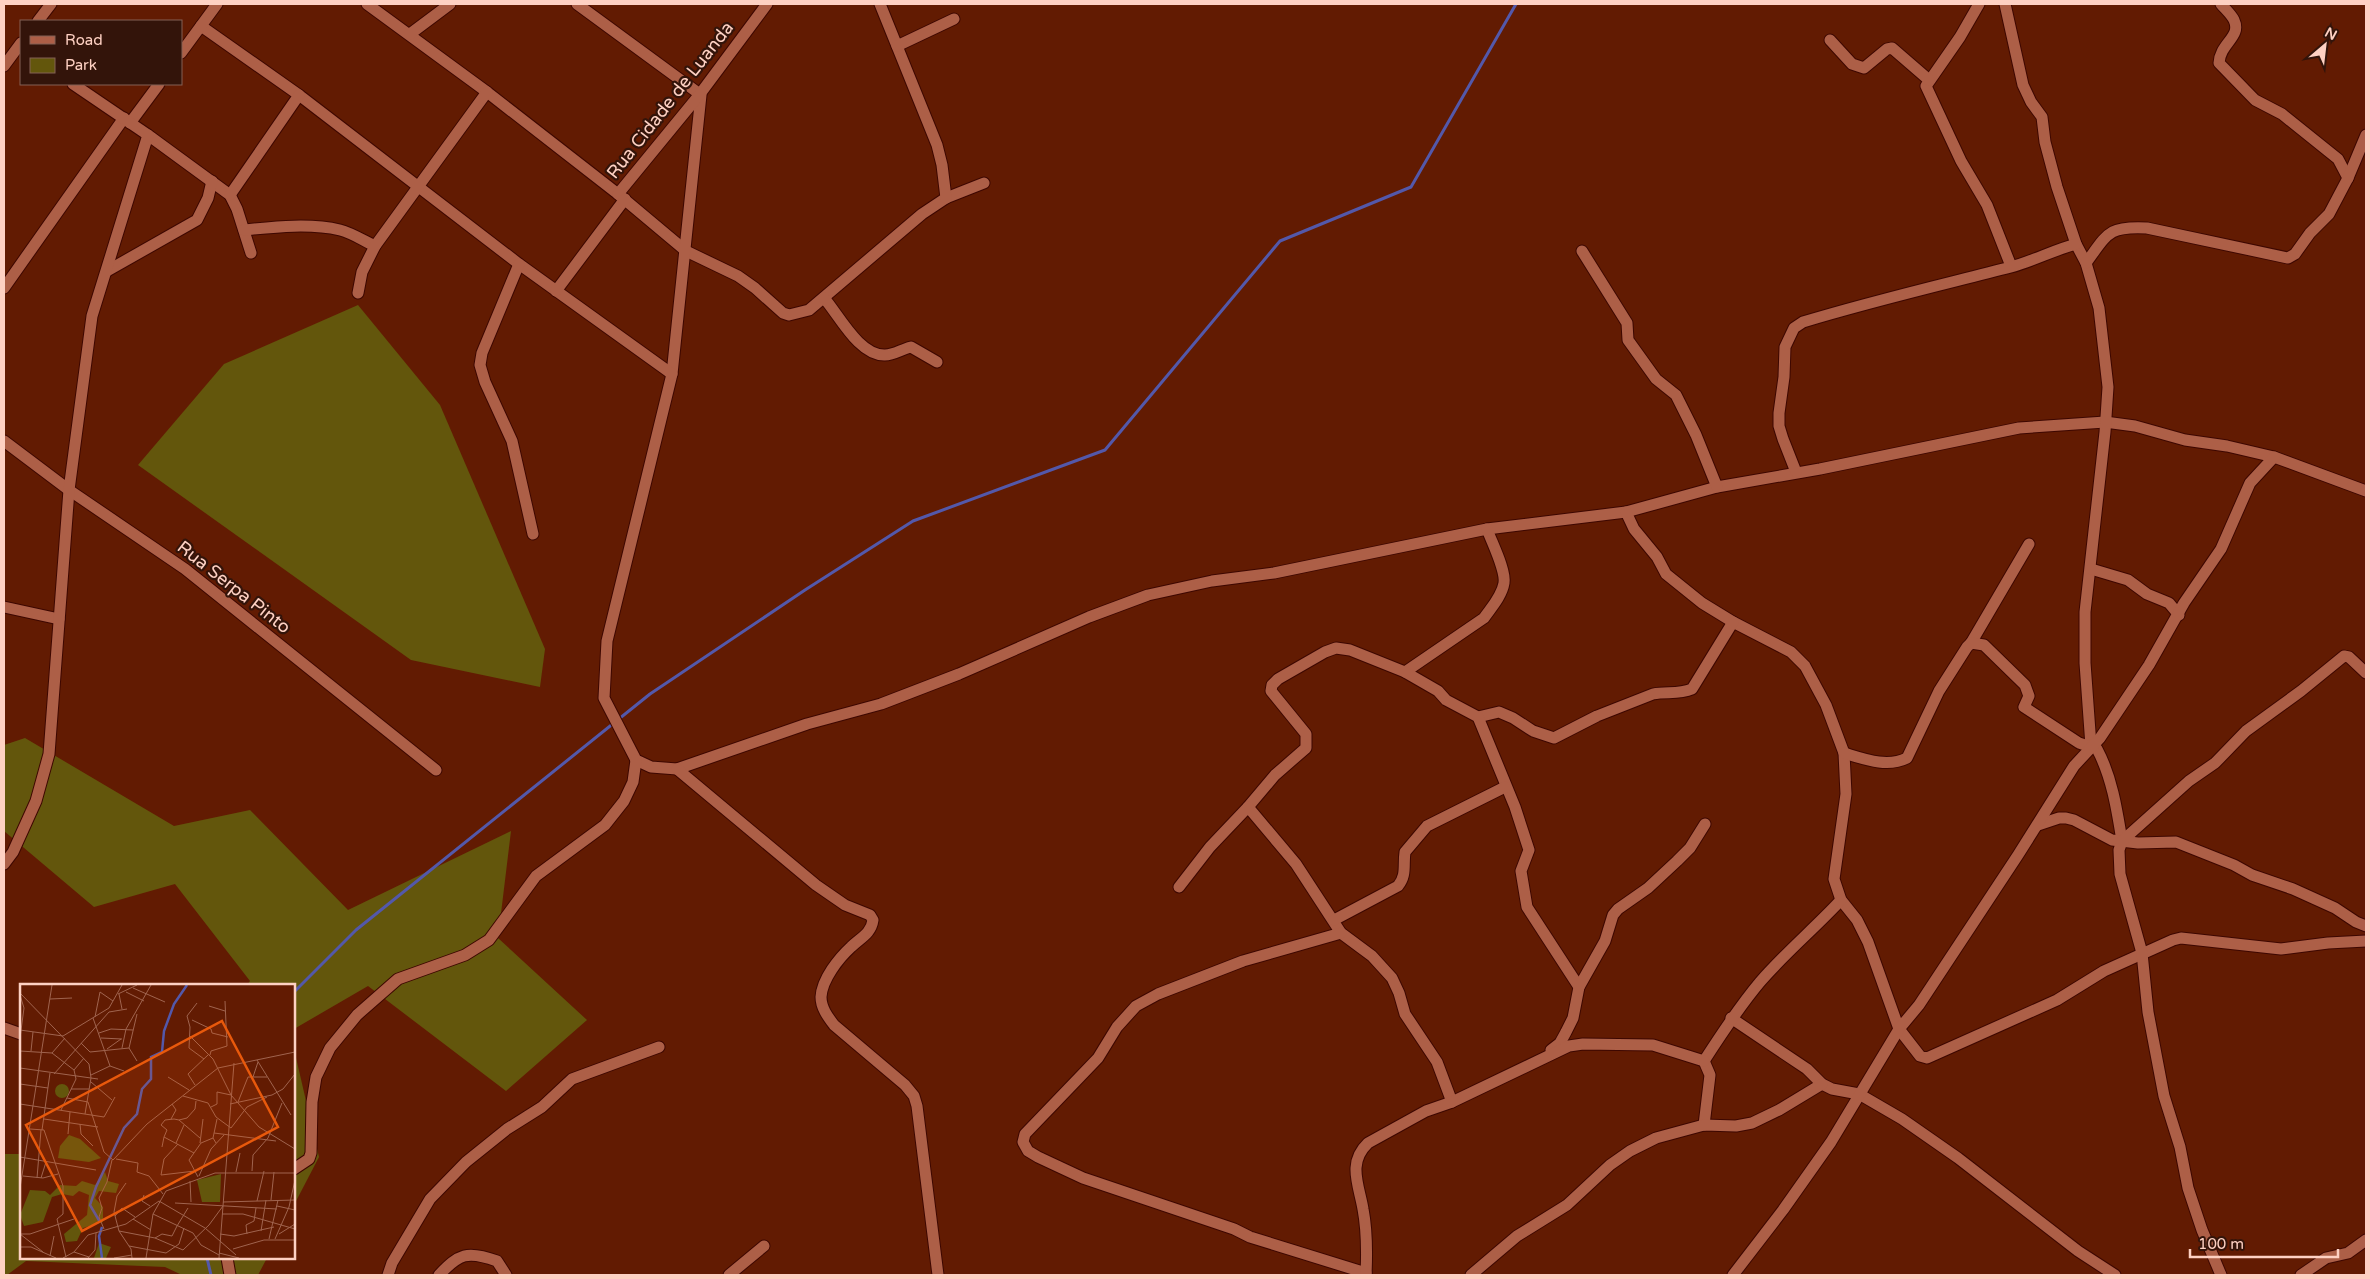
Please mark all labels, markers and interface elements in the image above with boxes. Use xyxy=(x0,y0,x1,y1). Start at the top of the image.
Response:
street label: Rua Cidade de Luanda xyxy=(602,17,738,183)
legend xyxy=(20,20,182,85)
north arrow xyxy=(2300,20,2350,70)
text: N xyxy=(2322,24,2340,44)
text: Road xyxy=(65,31,103,49)
text: Park xyxy=(65,56,97,74)
street label: Rua Serpa Pinto xyxy=(173,536,295,638)
inset map xyxy=(20,984,295,1259)
scale bar xyxy=(2190,1226,2338,1258)
text: 100 m xyxy=(2198,1235,2244,1253)

